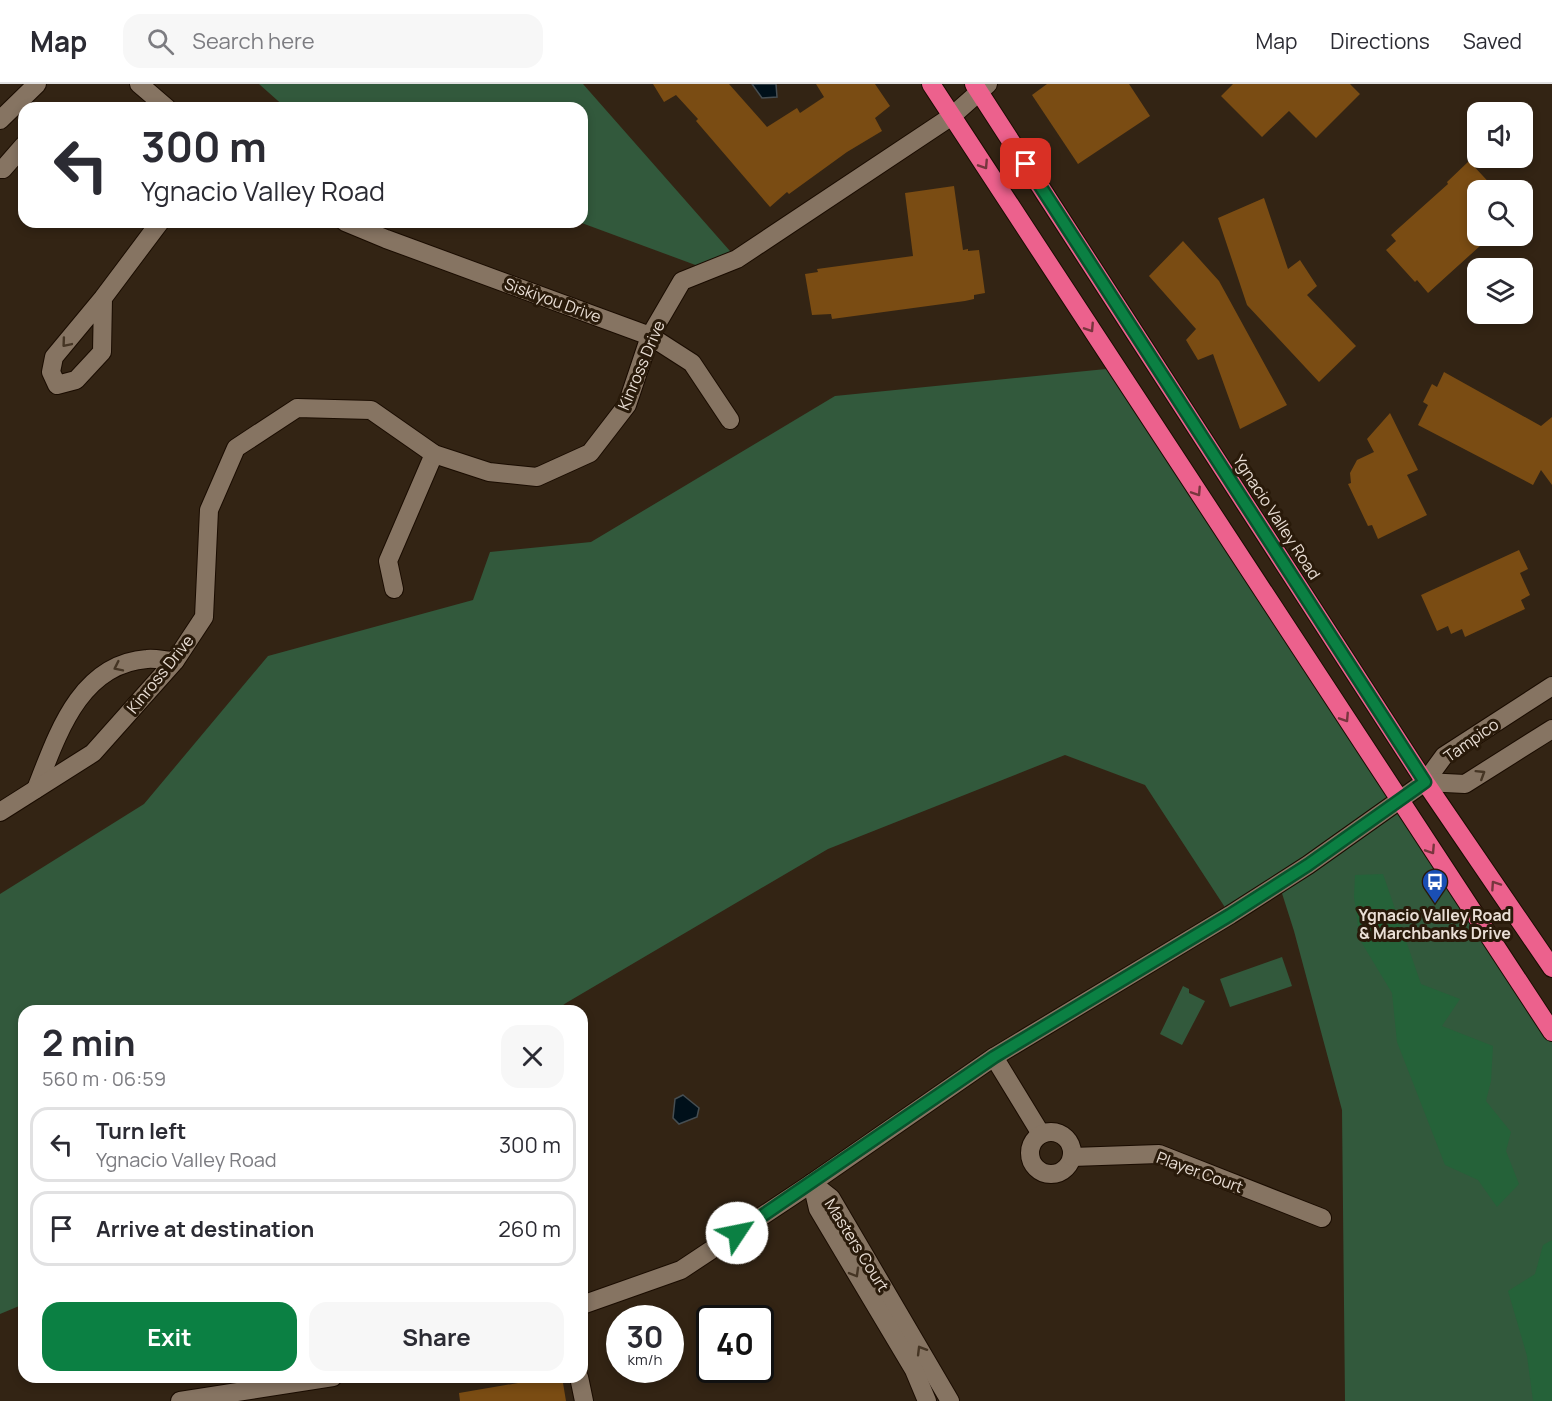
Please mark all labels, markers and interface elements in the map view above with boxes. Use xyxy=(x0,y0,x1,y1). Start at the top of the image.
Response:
search box xyxy=(123,14,543,68)
text: Map xyxy=(30,22,87,60)
icon: search xyxy=(144,25,177,58)
text: Search here xyxy=(192,26,315,56)
text: Map xyxy=(1256,27,1297,55)
text: Directions xyxy=(1330,27,1430,55)
text: Saved xyxy=(1463,27,1522,55)
map controls xyxy=(1467,102,1533,324)
button: sound xyxy=(1467,102,1533,168)
text: 300 m xyxy=(141,117,267,175)
icon: left xyxy=(42,126,120,204)
pin xyxy=(1000,138,1051,189)
icon: arrive xyxy=(1009,147,1042,180)
one-way arrow xyxy=(977,158,988,169)
text: Ygnacio Valley Road xyxy=(141,172,385,209)
button: search xyxy=(1467,180,1533,246)
button: layers xyxy=(1467,258,1533,324)
street label: Siskiyou Drive xyxy=(502,272,604,328)
street label: Kinross Drive xyxy=(612,317,670,413)
one-way arrow xyxy=(1083,321,1094,332)
one-way arrow xyxy=(62,336,73,347)
street label: Ygnacio Valley Road xyxy=(1228,450,1326,584)
one-way arrow xyxy=(1189,485,1200,496)
street label: Kinross Drive xyxy=(122,630,198,718)
one-way arrow xyxy=(113,660,124,672)
one-way arrow xyxy=(1338,711,1349,722)
street label: Tampico xyxy=(1439,713,1503,767)
one-way arrow xyxy=(1474,770,1485,781)
one-way arrow xyxy=(1424,844,1436,854)
bus stop icon: Ygnacio Valley Road & Marchbanks Drive xyxy=(1420,867,1450,905)
one-way arrow xyxy=(1491,880,1502,891)
place label: Ygnacio Valley Road & Marchbanks Drive xyxy=(1358,904,1512,944)
text: 2 min xyxy=(42,1018,136,1067)
button: close xyxy=(501,1025,564,1088)
text: 560 m · 06:59 xyxy=(42,1065,166,1092)
text: Turn left xyxy=(96,1116,186,1146)
icon: left xyxy=(45,1128,78,1161)
text: 300 m xyxy=(499,1130,561,1160)
text: Ygnacio Valley Road xyxy=(96,1146,277,1173)
street label: Player Court xyxy=(1154,1146,1246,1198)
street label: Masters Court xyxy=(820,1194,894,1296)
position arrow xyxy=(705,1201,769,1265)
icon: arrive xyxy=(45,1212,78,1245)
text: Arrive at destination xyxy=(96,1214,314,1244)
text: 260 m xyxy=(498,1214,561,1244)
one-way arrow xyxy=(847,1267,859,1277)
button: Exit xyxy=(42,1302,297,1371)
button: Share xyxy=(309,1302,564,1371)
speed limit sign: 40 xyxy=(696,1305,774,1383)
text: 30 xyxy=(626,1316,664,1357)
one-way arrow xyxy=(916,1346,928,1356)
text: km/h xyxy=(628,1349,662,1370)

